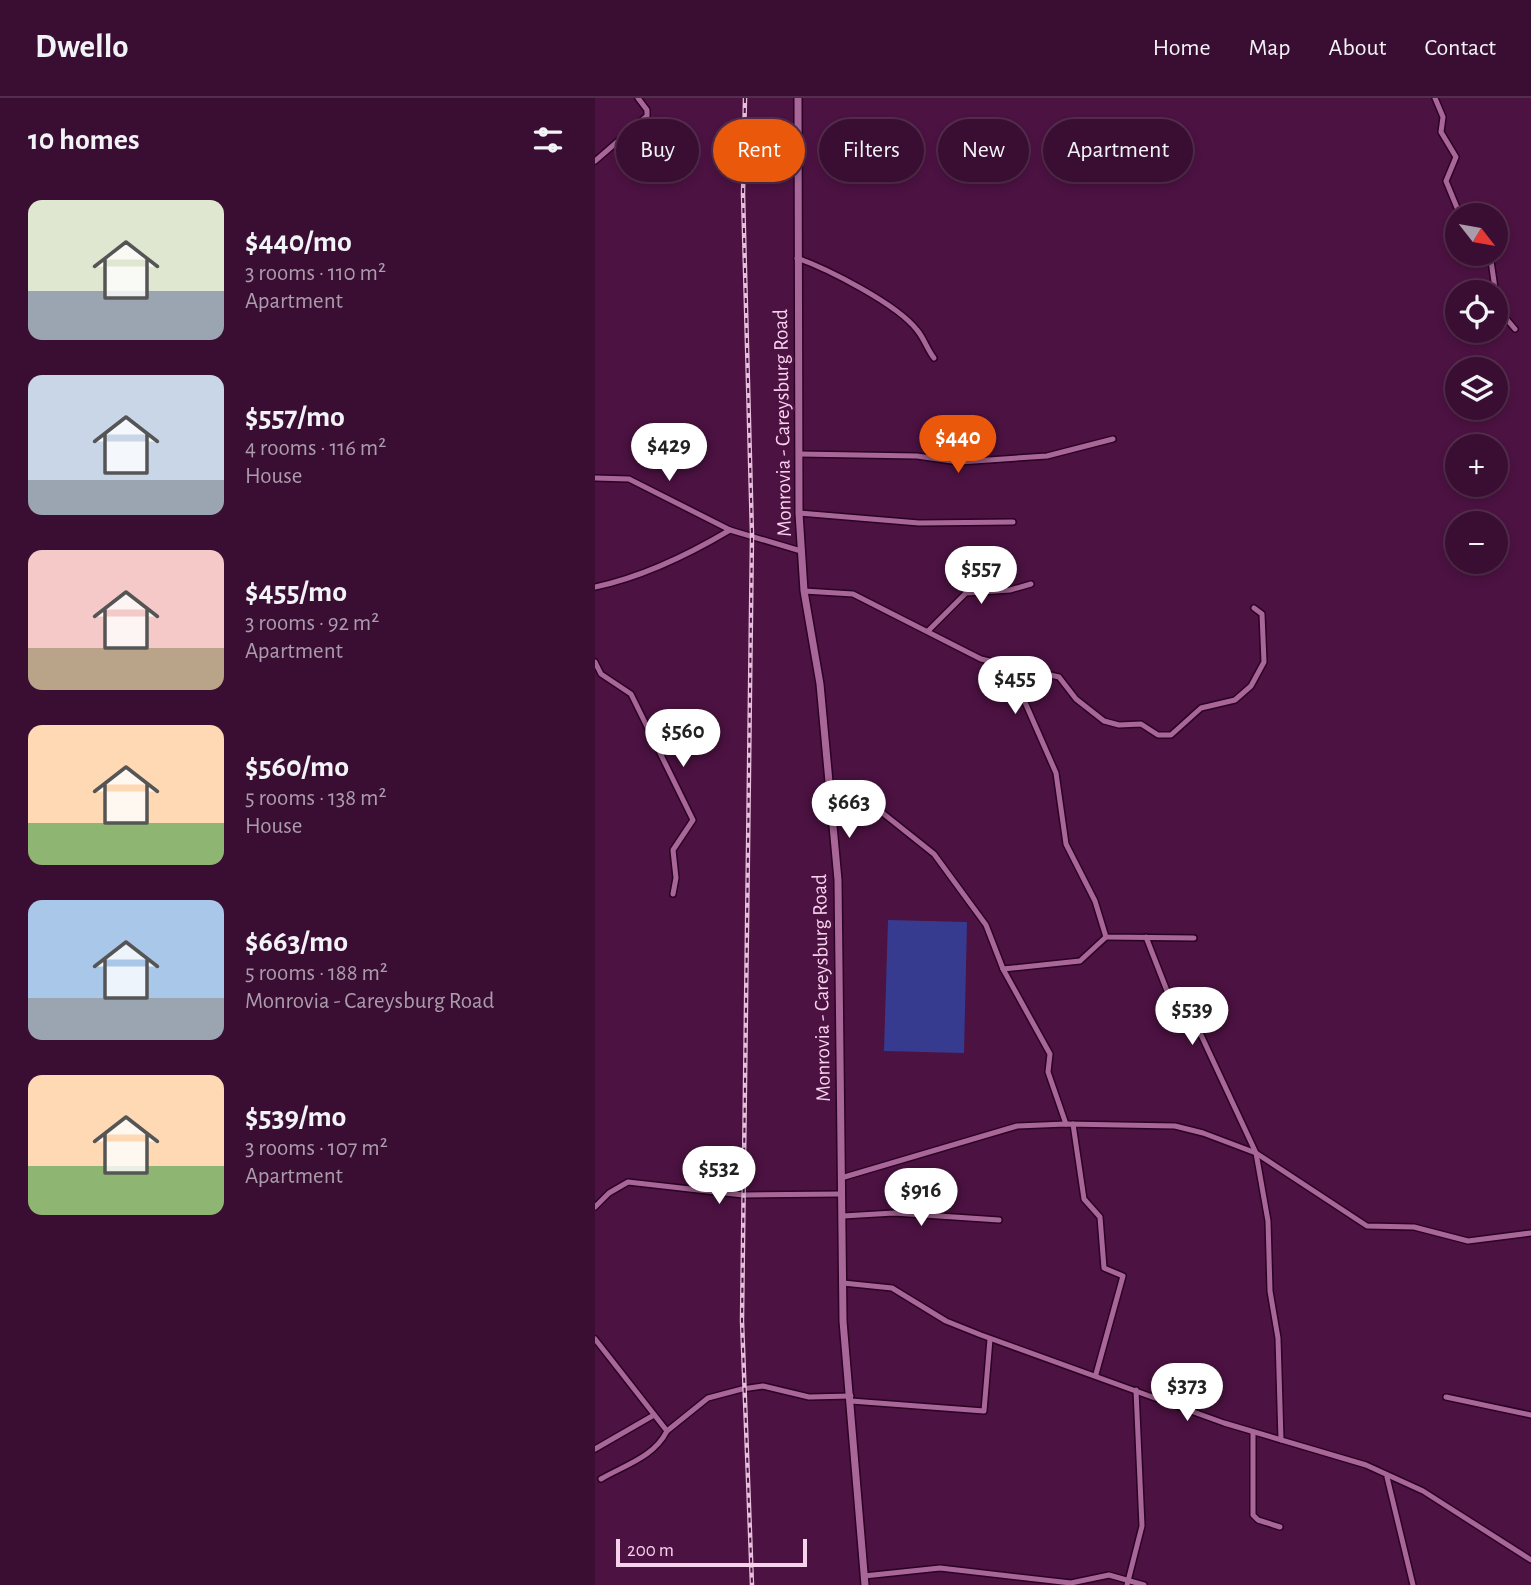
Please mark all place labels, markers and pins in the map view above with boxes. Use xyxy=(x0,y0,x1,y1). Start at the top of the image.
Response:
pin: $440 xyxy=(917,416,999,475)
pin: $429 xyxy=(628,424,710,483)
pin: $557 xyxy=(940,546,1022,606)
pin: $455 xyxy=(974,656,1056,716)
pin: $560 xyxy=(642,710,724,769)
pin: $663 xyxy=(808,780,890,840)
pin: $539 xyxy=(1151,988,1233,1047)
pin: $532 xyxy=(678,1146,760,1206)
pin: $916 xyxy=(880,1168,962,1228)
pin: $373 xyxy=(1146,1364,1228,1423)

